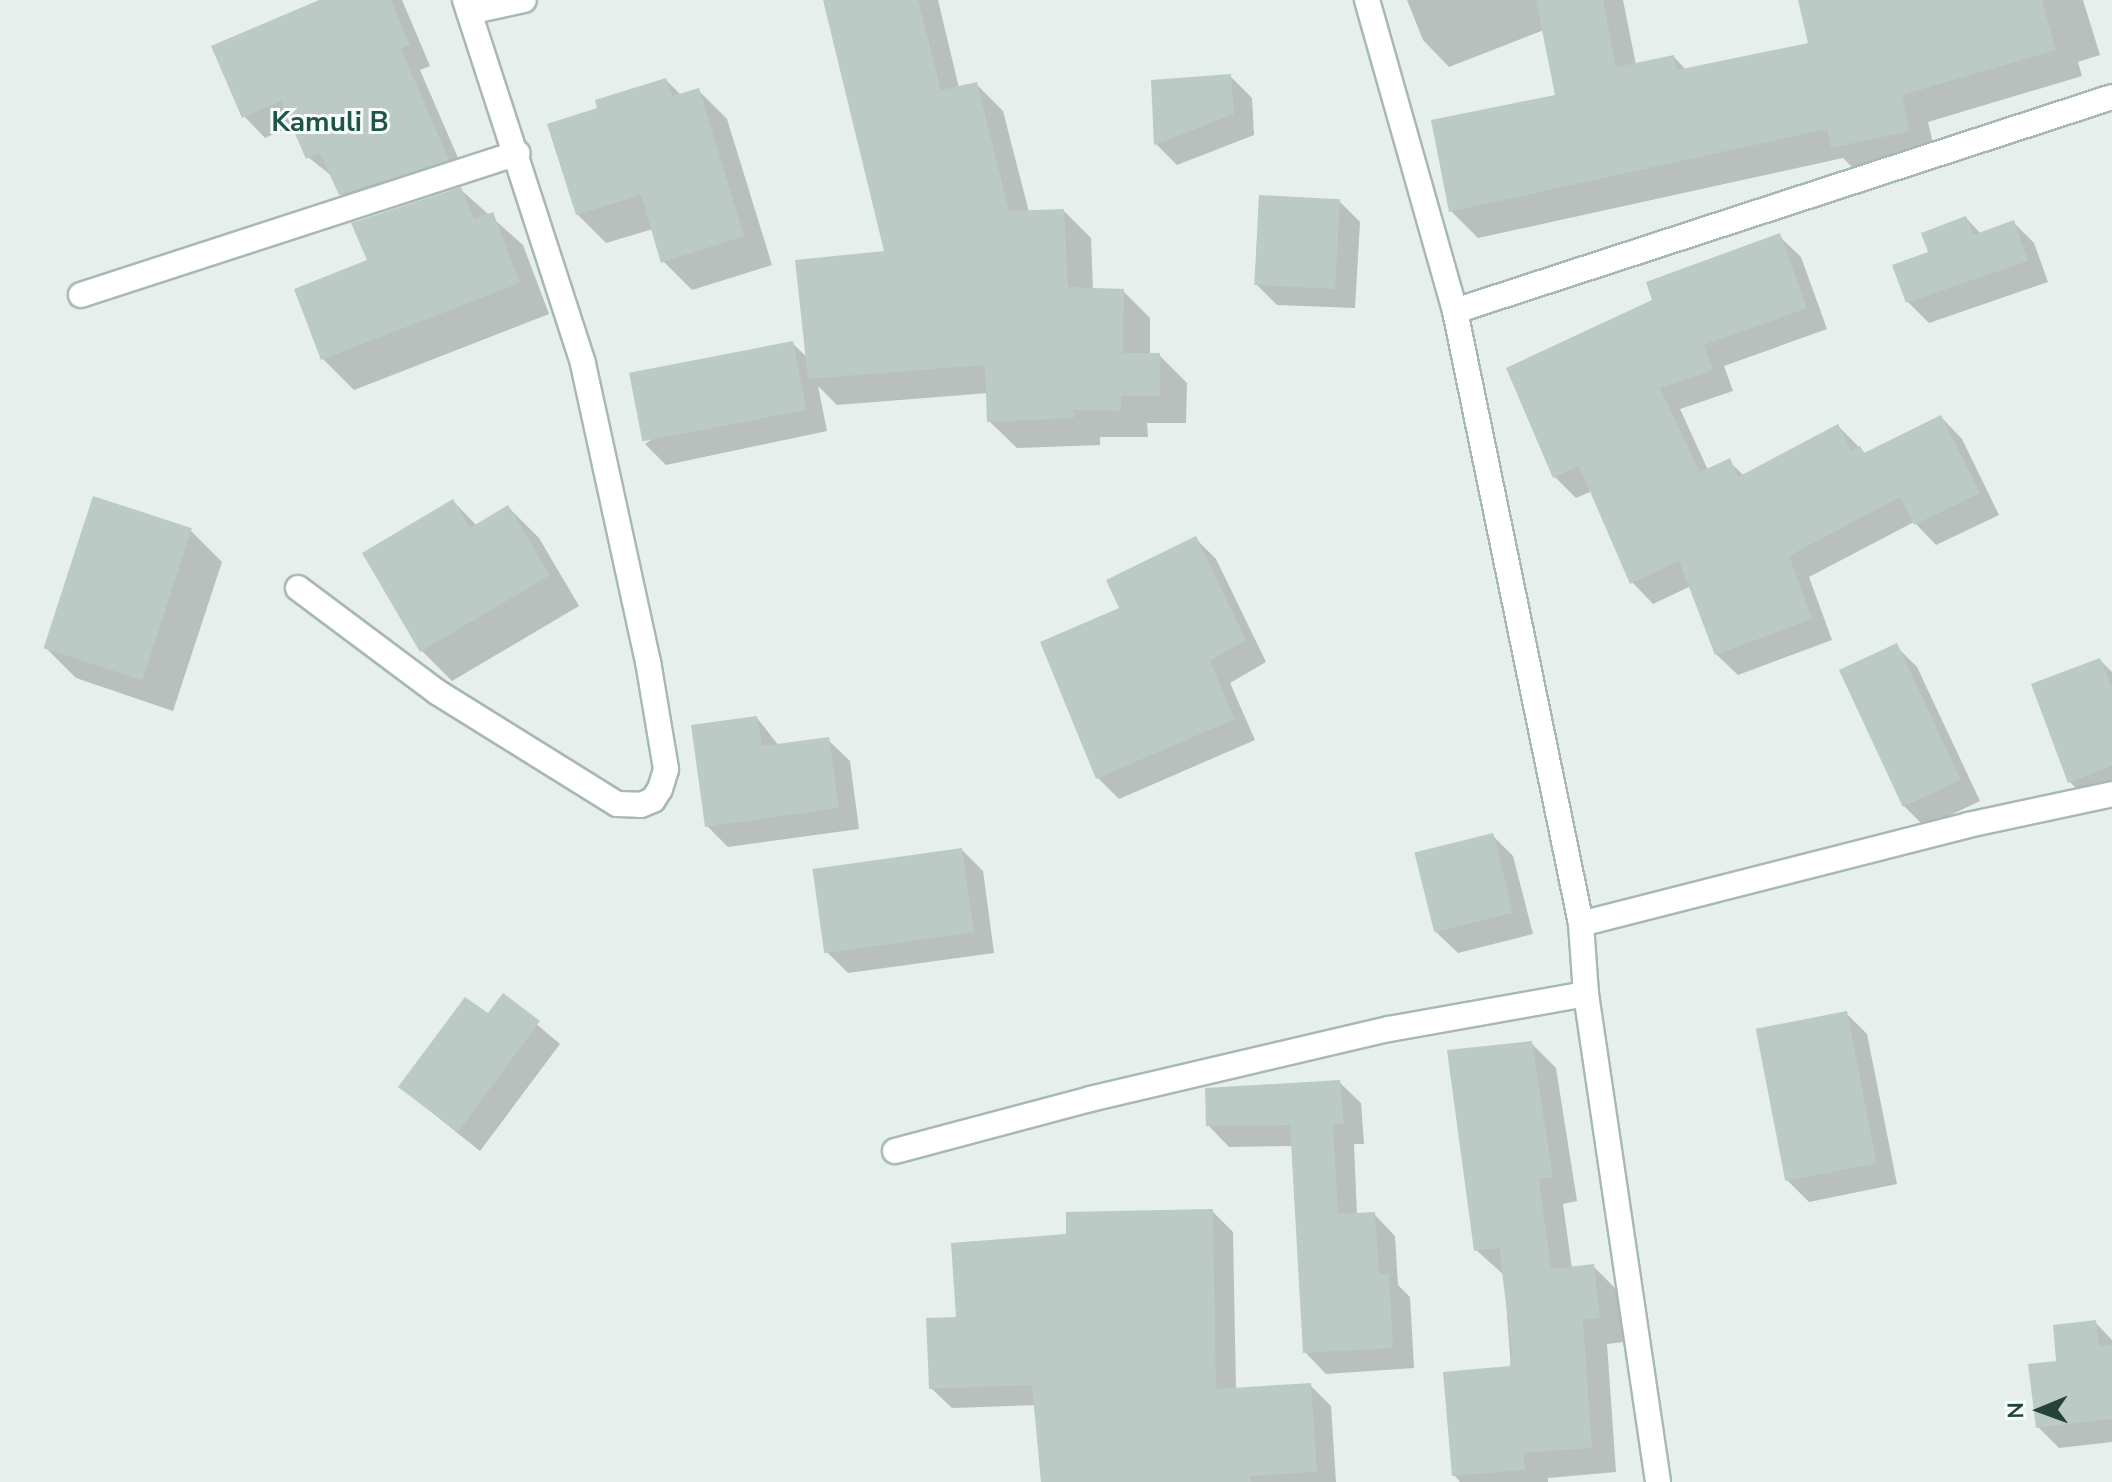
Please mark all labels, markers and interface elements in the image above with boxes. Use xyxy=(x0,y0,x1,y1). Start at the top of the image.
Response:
district label: Kamuli B xyxy=(271,105,389,139)
north arrow xyxy=(2000,1370,2080,1450)
text: N xyxy=(2001,1402,2031,1419)

